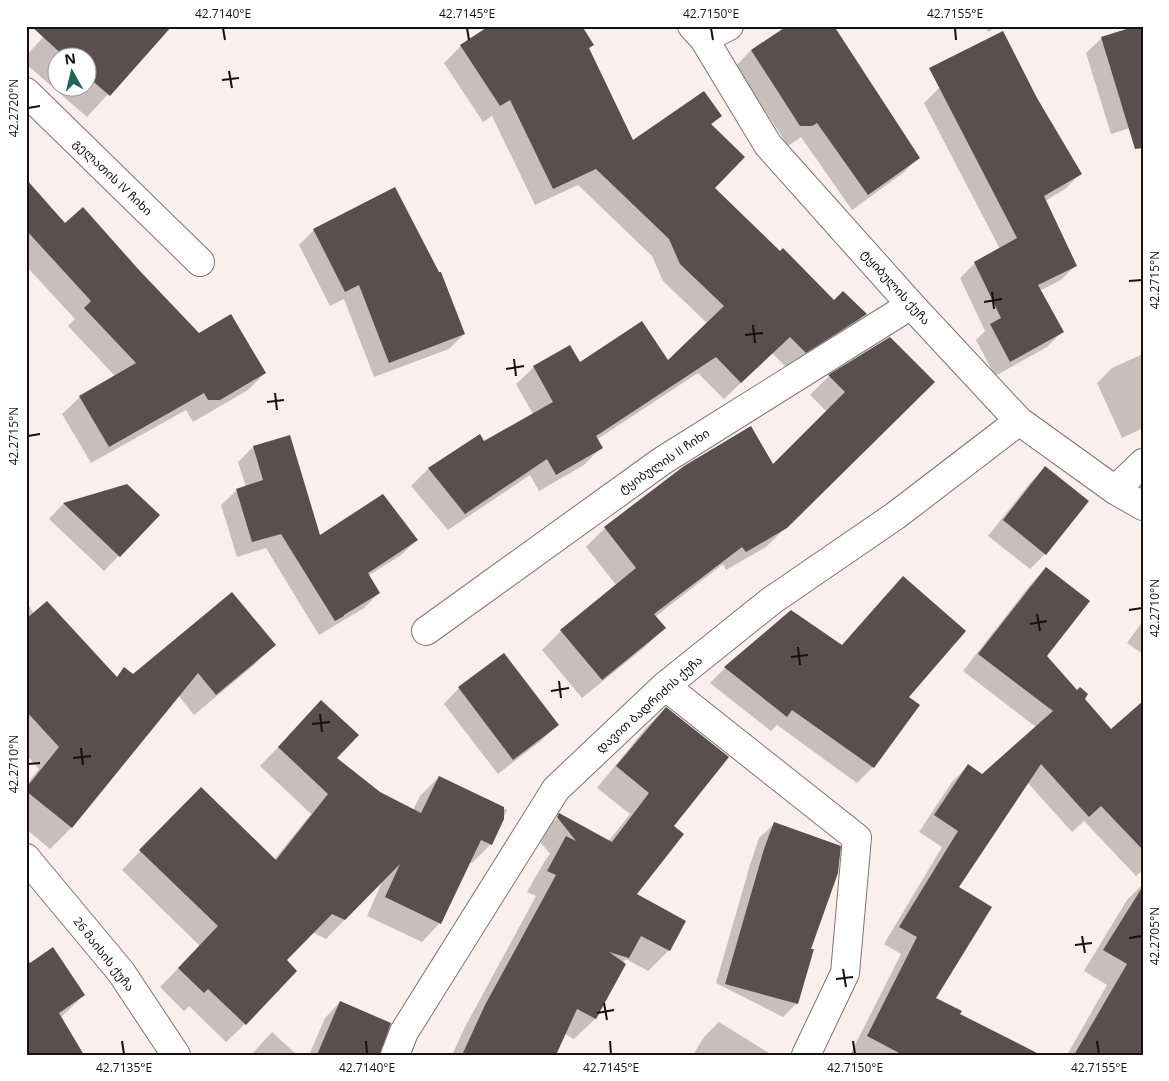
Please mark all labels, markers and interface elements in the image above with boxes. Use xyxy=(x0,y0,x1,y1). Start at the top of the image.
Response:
text: 42.7140°E xyxy=(195,5,251,22)
text: 42.7145°E xyxy=(439,5,495,22)
text: 42.7150°E xyxy=(683,5,739,22)
text: 42.7155°E xyxy=(927,5,983,22)
north arrow xyxy=(48,48,98,98)
text: N xyxy=(63,48,77,69)
text: 42.2720°N xyxy=(5,79,22,137)
street label: გელათის IV ჩიხი xyxy=(70,135,156,219)
street label: ტყიბულის ქუჩა xyxy=(858,246,934,328)
text: 42.2715°N xyxy=(1146,251,1163,309)
text: 42.2715°N xyxy=(5,407,22,465)
street label: ტყიბულის II ჩიხი xyxy=(615,424,713,498)
text: 42.2710°N xyxy=(1146,579,1163,637)
street label: დავით ბადრიძის ქუჩა xyxy=(592,652,706,756)
text: 42.2710°N xyxy=(5,735,22,793)
text: 42.2705°N xyxy=(1146,907,1163,965)
street label: 26 მაისის ქუჩა xyxy=(70,913,138,995)
text: 42.7135°E xyxy=(96,1059,152,1076)
text: 42.7140°E xyxy=(339,1059,395,1076)
text: 42.7145°E xyxy=(583,1059,639,1076)
text: 42.7150°E xyxy=(827,1059,883,1076)
text: 42.7155°E xyxy=(1071,1059,1127,1076)

